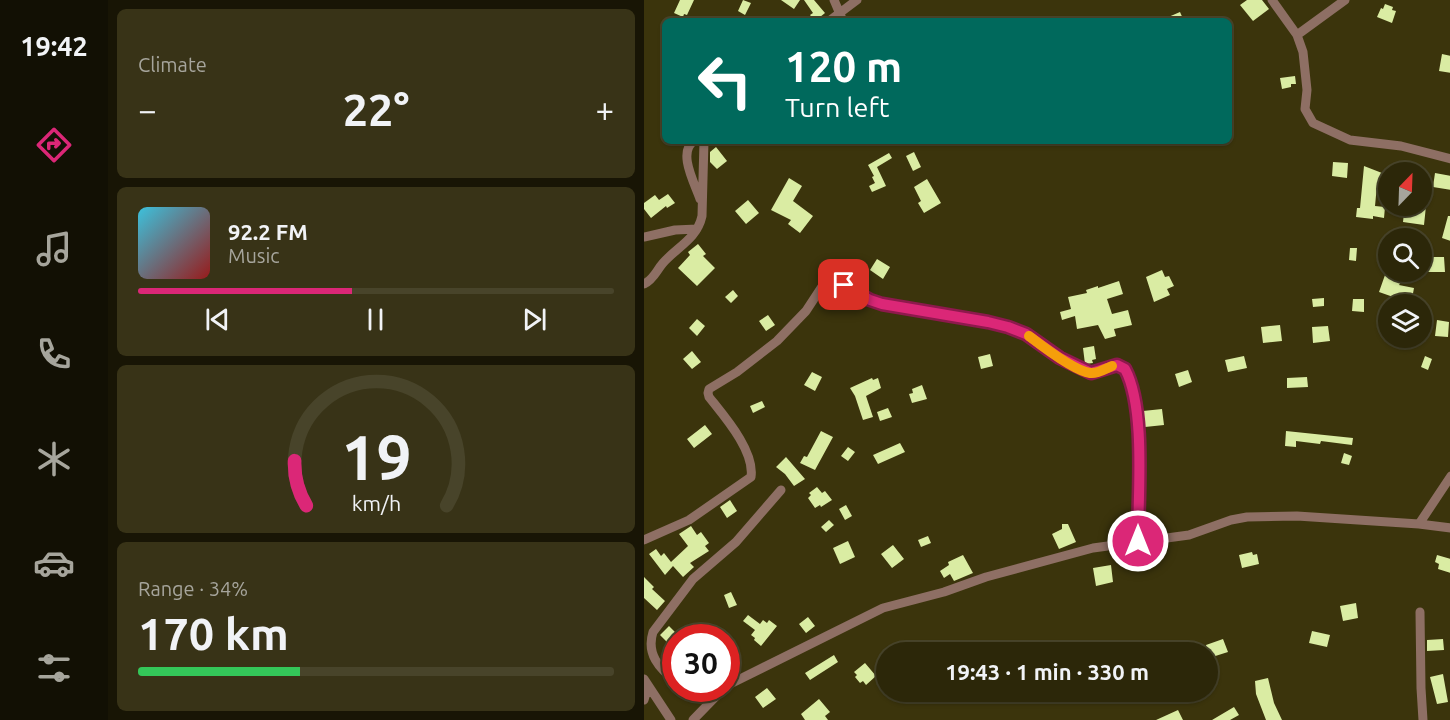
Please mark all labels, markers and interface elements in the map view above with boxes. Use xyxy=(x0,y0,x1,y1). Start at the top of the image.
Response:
text: 19:42 xyxy=(20,31,88,61)
icon: left xyxy=(686,42,764,120)
text: 120 m xyxy=(785,43,902,90)
text: Climate xyxy=(138,53,207,76)
text: 22° xyxy=(343,84,409,135)
text: − xyxy=(138,91,157,128)
text: + xyxy=(595,91,614,128)
text: Turn left xyxy=(785,92,889,122)
icon: directions xyxy=(33,124,75,166)
north arrow xyxy=(1378,162,1432,216)
map controls xyxy=(1378,162,1432,348)
text: 92.2 FM xyxy=(228,219,308,244)
icon: music xyxy=(33,228,75,270)
button: search xyxy=(1378,228,1432,282)
text: Music xyxy=(228,244,280,267)
pin xyxy=(818,259,869,310)
icon: arrive xyxy=(827,268,860,301)
button: layers xyxy=(1378,294,1432,348)
icon: previous xyxy=(201,303,234,336)
icon: pause xyxy=(359,303,392,336)
icon: next xyxy=(518,303,551,336)
icon: phone xyxy=(33,333,75,375)
text: 19 xyxy=(341,422,411,492)
icon: climate xyxy=(33,438,75,480)
text: km/h xyxy=(351,491,401,515)
position arrow xyxy=(1106,509,1170,573)
icon: car xyxy=(33,542,75,584)
text: Range · 34% xyxy=(138,577,248,600)
text: 170 km xyxy=(138,608,289,659)
speed limit sign: 30 xyxy=(662,624,740,702)
icon: filters xyxy=(33,647,75,689)
text: 19:43 · 1 min · 330 m xyxy=(945,659,1149,684)

